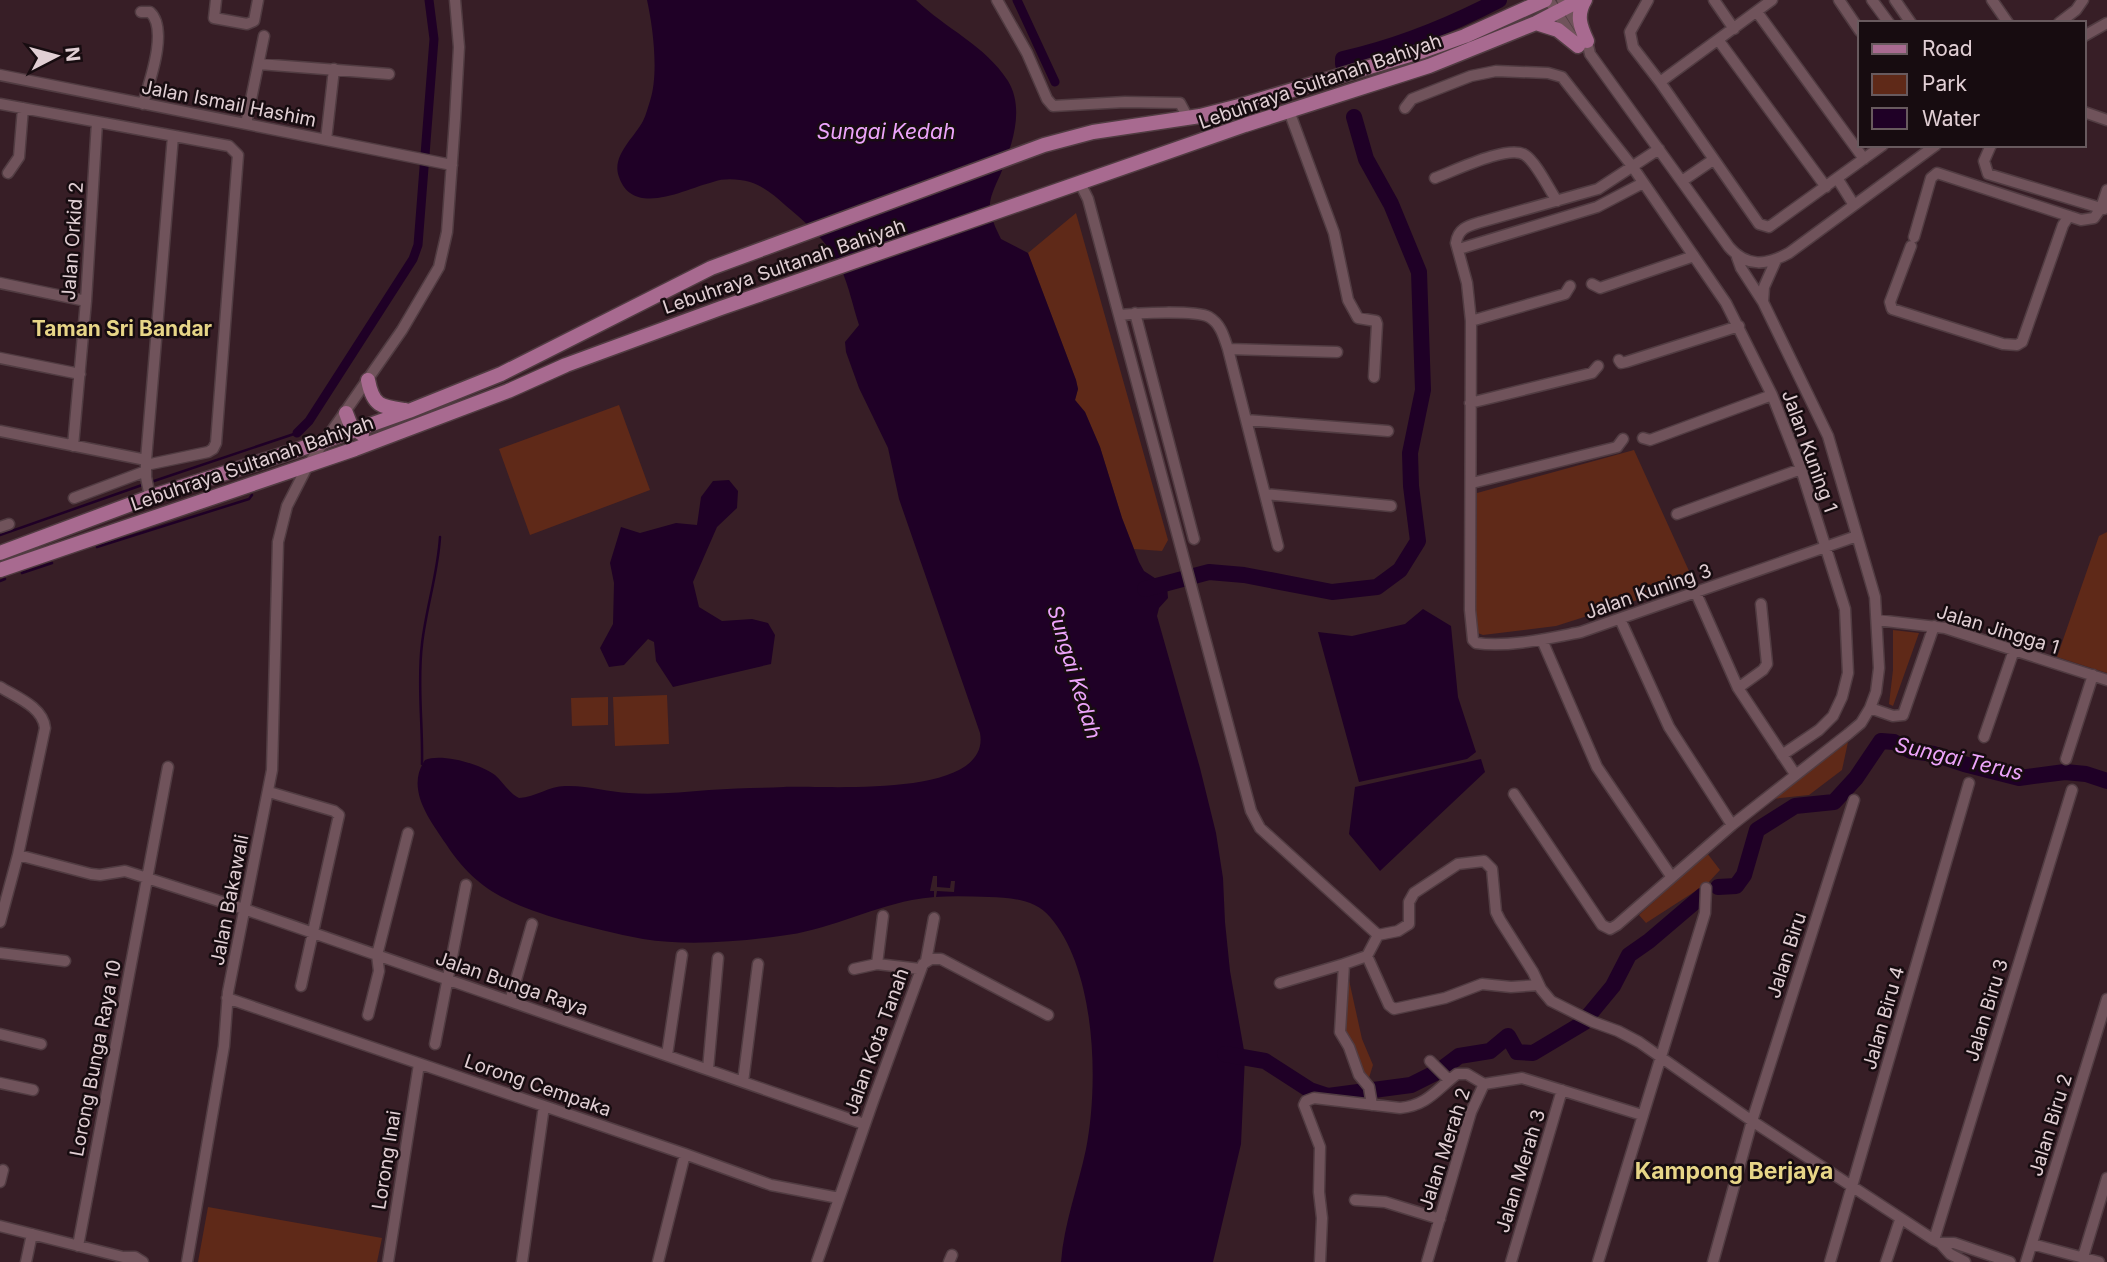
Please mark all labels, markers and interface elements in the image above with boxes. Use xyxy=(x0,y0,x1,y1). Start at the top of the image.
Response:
north arrow xyxy=(21,21,91,91)
legend xyxy=(1858,21,2086,147)
street label: Lebuhraya Sultanah Bahiyah xyxy=(1196,29,1445,134)
text: Road xyxy=(1922,36,1973,61)
text: N xyxy=(60,46,85,63)
text: Park xyxy=(1922,71,1967,96)
street label: Jalan Ismail Hashim xyxy=(140,75,318,132)
text: Water xyxy=(1922,106,1980,131)
water label: Sungai Kedah xyxy=(817,119,955,144)
street label: Jalan Orkid 2 xyxy=(57,181,88,301)
street label: Lebuhraya Sultanah Bahiyah xyxy=(660,214,909,319)
district label: Taman Sri Bandar xyxy=(32,316,213,341)
street label: Jalan Kuning 1 xyxy=(1777,387,1842,515)
street label: Lebuhraya Sultanah Bahiyah xyxy=(128,411,377,516)
street label: Jalan Kuning 3 xyxy=(1582,559,1715,624)
street label: Jalan Jingga 1 xyxy=(1934,600,2062,659)
water label: Sungai Kedah xyxy=(1042,602,1107,742)
water label: Sungai Terus xyxy=(1893,732,2026,785)
street label: Jalan Bakawali xyxy=(206,833,253,968)
street label: Jalan Biru xyxy=(1762,909,1811,1001)
street label: Jalan Bunga Raya xyxy=(433,947,591,1020)
street label: Jalan Biru 3 xyxy=(1960,956,2013,1064)
street label: Lorong Bunga Raya 10 xyxy=(65,958,126,1158)
street label: Jalan Biru 4 xyxy=(1858,964,1909,1072)
street label: Jalan Kota Tanah xyxy=(839,965,914,1117)
street label: Lorong Cempaka xyxy=(461,1050,614,1121)
street label: Jalan Biru 2 xyxy=(2024,1071,2077,1179)
street label: Jalan Merah 2 xyxy=(1414,1085,1475,1213)
street label: Jalan Merah 3 xyxy=(1491,1107,1550,1236)
street label: Lorong Inai xyxy=(367,1109,406,1211)
district label: Kampong Berjaya xyxy=(1635,1157,1833,1185)

